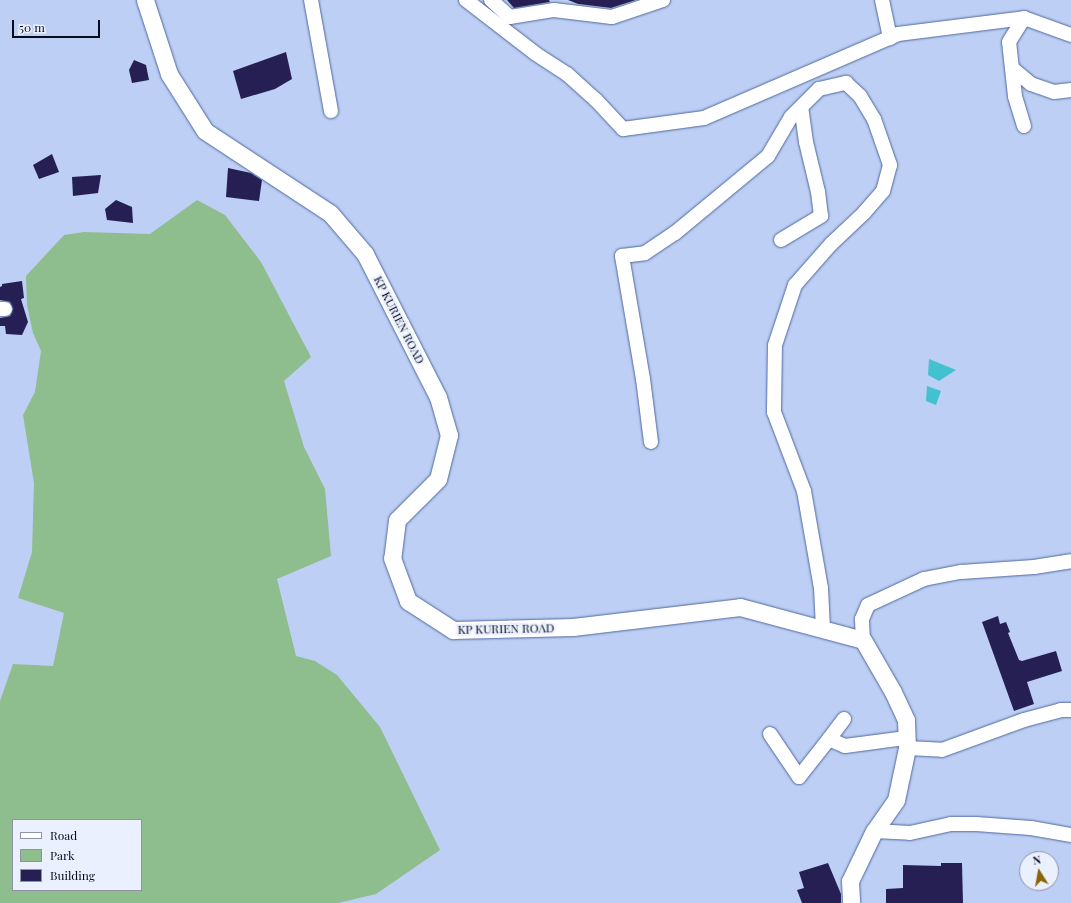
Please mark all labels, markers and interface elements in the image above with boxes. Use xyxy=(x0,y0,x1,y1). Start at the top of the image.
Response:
scale bar xyxy=(14,12,102,38)
text: 50 m xyxy=(19,19,45,35)
street label: KP KURIEN ROAD xyxy=(371,274,427,366)
street label: KP KURIEN ROAD xyxy=(457,621,555,637)
legend xyxy=(12,819,142,891)
text: Road xyxy=(50,827,77,843)
text: Park xyxy=(50,847,75,863)
north arrow xyxy=(1019,851,1059,891)
text: N xyxy=(1031,852,1042,868)
text: Building xyxy=(50,867,95,883)

